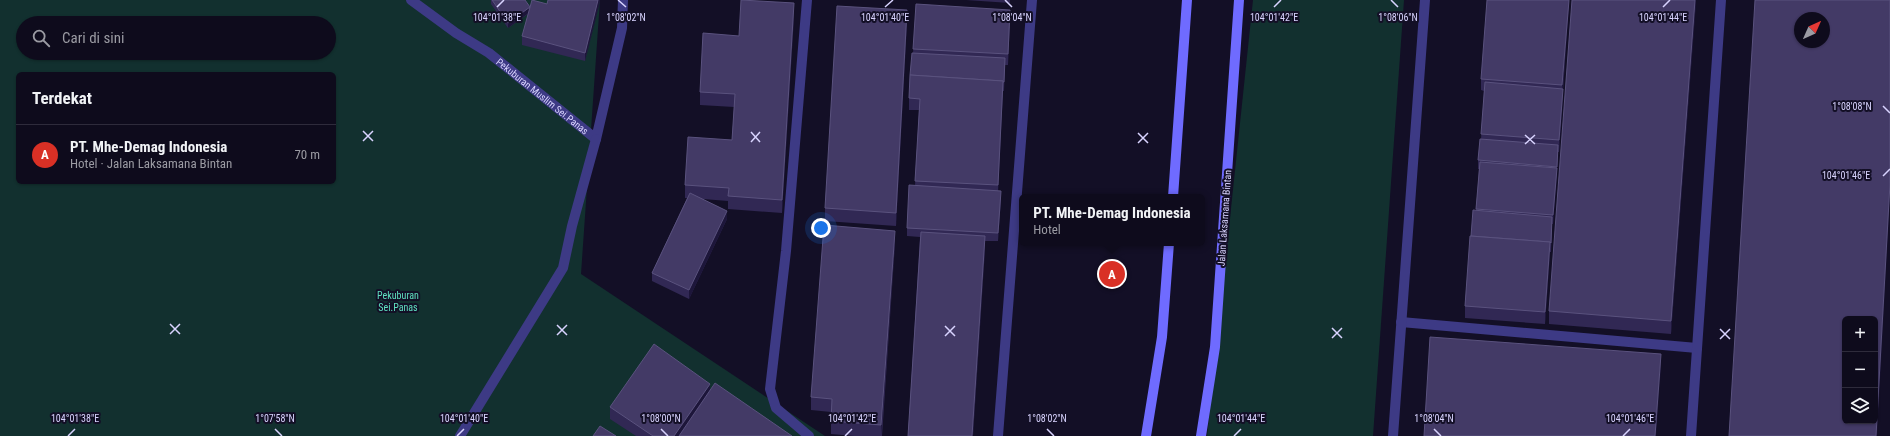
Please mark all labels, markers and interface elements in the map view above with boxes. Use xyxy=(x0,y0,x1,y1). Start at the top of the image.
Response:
text: 104°01'38"E xyxy=(473,12,521,23)
text: 1°08'02"N xyxy=(606,12,646,23)
text: 104°01'40"E xyxy=(861,12,909,23)
text: 1°08'04"N xyxy=(992,12,1032,23)
text: 104°01'42"E xyxy=(1250,12,1298,23)
text: 1°08'06"N xyxy=(1378,12,1418,23)
text: 104°01'44"E xyxy=(1639,12,1687,23)
north arrow xyxy=(1794,12,1830,48)
search box xyxy=(16,16,336,60)
icon: search xyxy=(30,27,52,49)
text: Cari di sini xyxy=(62,29,124,47)
street label: Pekuburan Muslim Sei.Panas xyxy=(494,56,591,137)
text: Terdekat xyxy=(32,88,92,108)
text: 1°08'08"N xyxy=(1832,101,1872,112)
text: PT. Mhe-Demag Indonesia xyxy=(70,138,227,156)
text: A xyxy=(41,147,49,162)
text: 70 m xyxy=(294,147,320,162)
text: Hotel · Jalan Laksamana Bintan xyxy=(70,156,232,171)
street label: Jalan Laksamana Bintan xyxy=(1216,169,1233,267)
text: 104°01'46"E xyxy=(1822,170,1870,181)
popup xyxy=(1019,194,1205,246)
text: PT. Mhe-Demag Indonesia xyxy=(1033,204,1191,222)
your location xyxy=(811,218,831,238)
text: Hotel xyxy=(1033,222,1061,237)
pin: A xyxy=(1099,259,1125,289)
park label: Pekuburan Sei.Panas xyxy=(377,290,419,313)
map controls xyxy=(1842,316,1878,424)
button: + xyxy=(1842,316,1878,352)
button: − xyxy=(1842,352,1878,388)
button: layers xyxy=(1842,388,1878,424)
text: 104°01'38"E xyxy=(51,413,99,424)
text: 1°07'58"N xyxy=(255,413,295,424)
text: 104°01'40"E xyxy=(440,413,488,424)
text: 1°08'00"N xyxy=(641,413,681,424)
text: 104°01'42"E xyxy=(828,413,876,424)
text: 1°08'02"N xyxy=(1027,413,1067,424)
text: 104°01'44"E xyxy=(1217,413,1265,424)
text: 1°08'04"N xyxy=(1414,413,1454,424)
text: 104°01'46"E xyxy=(1606,413,1654,424)

